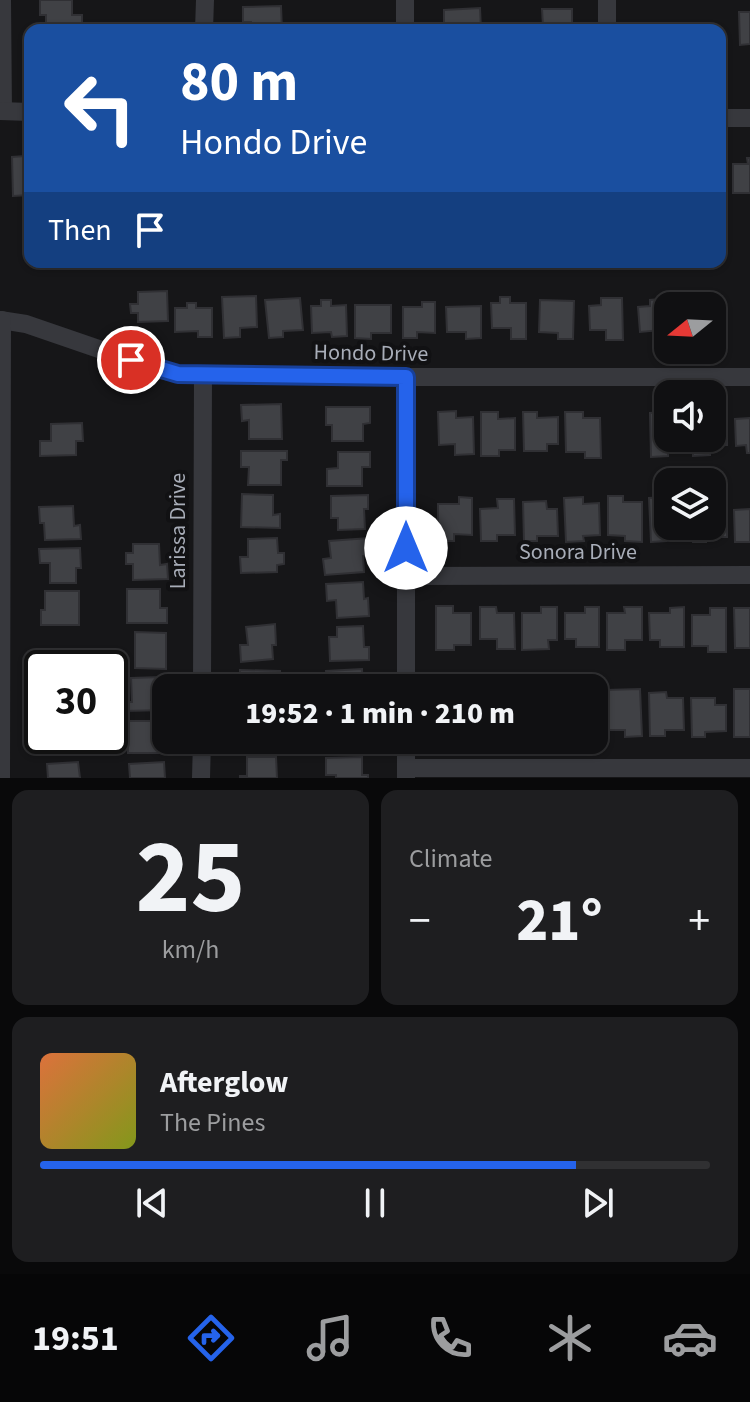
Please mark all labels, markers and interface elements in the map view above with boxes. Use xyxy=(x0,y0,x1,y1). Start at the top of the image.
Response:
text: 80 m xyxy=(180,43,298,122)
icon: left xyxy=(48,56,152,160)
text: Hondo Drive xyxy=(180,117,367,168)
icon: arrive xyxy=(128,208,172,252)
text: Then xyxy=(48,209,112,252)
north arrow xyxy=(654,292,726,364)
map controls xyxy=(654,292,726,540)
pin xyxy=(97,326,165,394)
street label: Hondo Drive xyxy=(313,336,429,370)
icon: arrive xyxy=(109,338,153,382)
button: sound xyxy=(654,380,726,452)
button: layers xyxy=(654,468,726,540)
street label: Larissa Drive xyxy=(162,473,194,589)
position arrow xyxy=(364,506,448,590)
street label: Sonora Drive xyxy=(519,536,637,568)
speed limit sign: 30 xyxy=(24,650,128,754)
text: 19:52 · 1 min · 210 m xyxy=(245,692,515,735)
text: 25 xyxy=(136,805,245,953)
text: Climate xyxy=(409,840,493,877)
text: 21° xyxy=(516,879,603,964)
text: − xyxy=(409,890,431,953)
text: + xyxy=(688,890,710,953)
text: km/h xyxy=(162,931,219,968)
text: Afterglow xyxy=(160,1061,288,1104)
text: The Pines xyxy=(160,1104,265,1141)
icon: previous xyxy=(130,1181,174,1225)
icon: pause xyxy=(353,1181,397,1225)
icon: next xyxy=(576,1181,620,1225)
icon: directions xyxy=(183,1310,239,1366)
icon: music xyxy=(302,1310,358,1366)
icon: phone xyxy=(422,1310,478,1366)
icon: climate xyxy=(542,1310,598,1366)
icon: car xyxy=(662,1310,718,1366)
text: 19:51 xyxy=(32,1313,119,1364)

